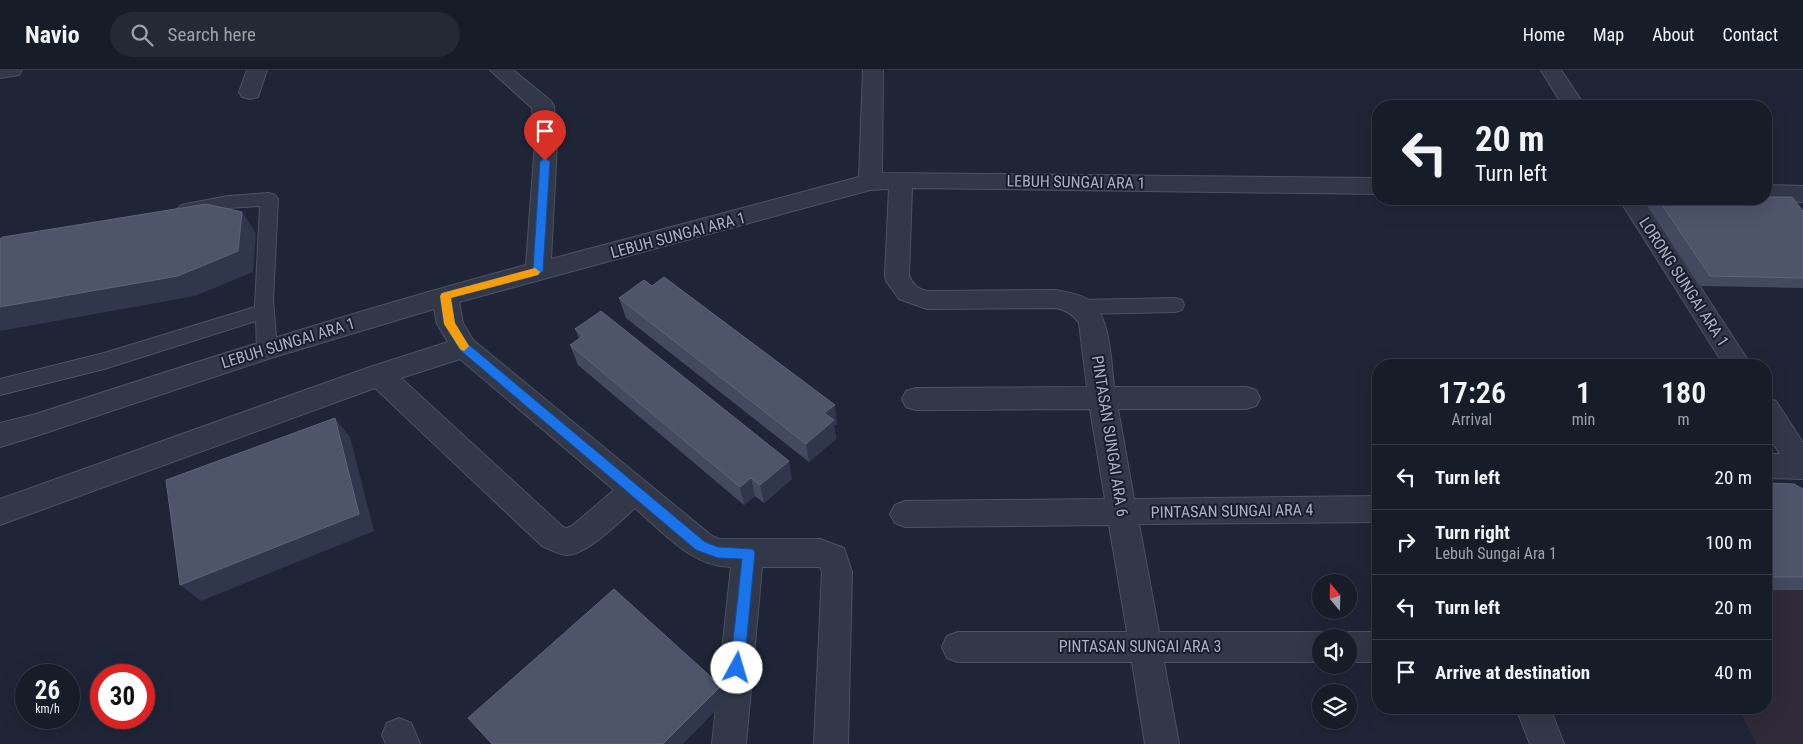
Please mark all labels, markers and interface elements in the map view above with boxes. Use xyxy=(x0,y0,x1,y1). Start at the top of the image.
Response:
search box xyxy=(110,12,460,57)
text: Navio xyxy=(25,21,80,49)
icon: search xyxy=(128,21,156,49)
text: Search here xyxy=(168,23,256,46)
text: Home xyxy=(1523,24,1565,45)
text: Map xyxy=(1593,24,1624,45)
text: About xyxy=(1652,24,1694,45)
text: Contact xyxy=(1722,24,1778,45)
pin xyxy=(524,110,566,161)
icon: arrive xyxy=(531,117,559,145)
text: 20 m xyxy=(1475,119,1544,160)
icon: left xyxy=(1392,120,1457,185)
text: Turn left xyxy=(1475,161,1547,186)
street label: LEBUH SUNGAI ARA 1 xyxy=(1006,171,1146,193)
street label: LEBUH SUNGAI ARA 1 xyxy=(608,208,748,262)
street label: LORONG SUNGAI ARA 1 xyxy=(1635,214,1733,350)
street label: LEBUH SUNGAI ARA 1 xyxy=(219,314,357,372)
street label: PINTASAN SUNGAI ARA 6 xyxy=(1088,354,1132,518)
text: 17:26 xyxy=(1438,375,1506,410)
text: 1 xyxy=(1576,375,1591,410)
text: 180 xyxy=(1661,375,1706,410)
text: Arrival xyxy=(1452,410,1492,429)
text: min xyxy=(1572,410,1595,429)
text: m xyxy=(1678,410,1690,429)
icon: left xyxy=(1392,463,1420,491)
text: Turn left xyxy=(1435,466,1500,489)
text: 20 m xyxy=(1715,466,1752,489)
street label: PINTASAN SUNGAI ARA 4 xyxy=(1151,500,1314,522)
text: Turn right xyxy=(1435,521,1510,544)
icon: right xyxy=(1392,528,1420,556)
text: 100 m xyxy=(1705,531,1752,554)
text: Lebuh Sungai Ara 1 xyxy=(1435,544,1557,563)
north arrow xyxy=(1312,574,1358,619)
map controls xyxy=(1312,574,1357,729)
icon: left xyxy=(1392,593,1420,621)
text: Turn left xyxy=(1435,596,1500,619)
text: 20 m xyxy=(1715,596,1752,619)
button: sound xyxy=(1312,629,1357,674)
street label: PINTASAN SUNGAI ARA 3 xyxy=(1059,637,1221,656)
position arrow xyxy=(710,641,762,693)
icon: arrive xyxy=(1392,658,1420,686)
text: Arrive at destination xyxy=(1435,661,1590,684)
text: 40 m xyxy=(1715,661,1752,684)
speed limit sign: 30 xyxy=(90,664,155,729)
text: 26 xyxy=(35,676,60,705)
button: layers xyxy=(1312,684,1357,729)
text: km/h xyxy=(35,702,60,716)

